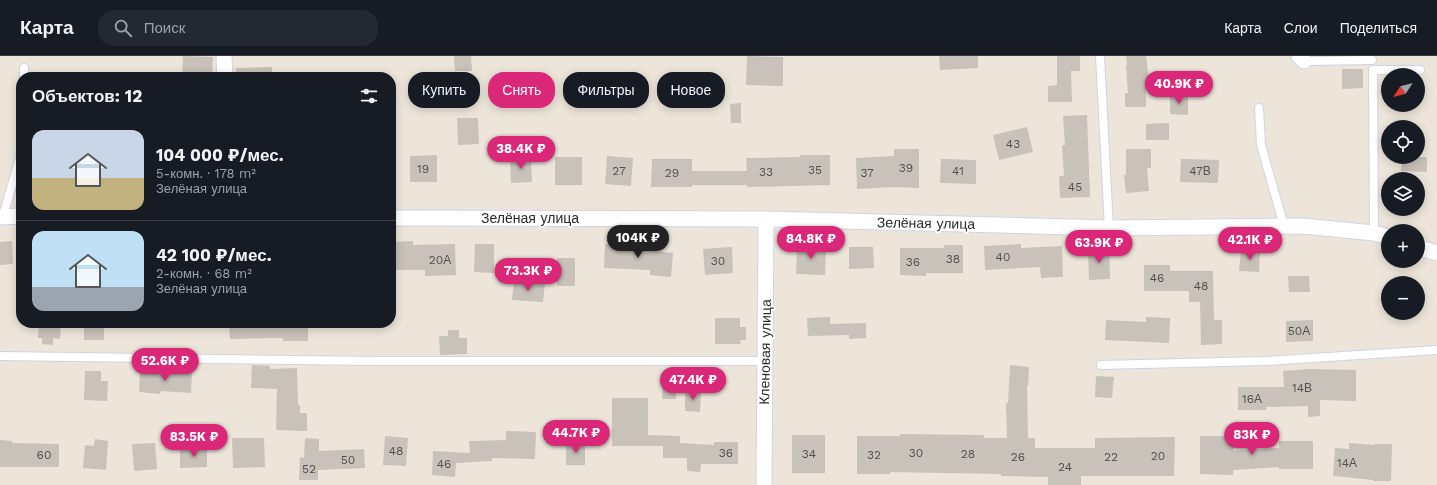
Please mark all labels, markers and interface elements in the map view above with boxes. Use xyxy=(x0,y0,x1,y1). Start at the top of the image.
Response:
search box xyxy=(98,10,378,46)
text: Карта xyxy=(20,16,74,39)
icon: search xyxy=(112,17,134,39)
text: Поиск xyxy=(144,19,185,37)
text: Карта xyxy=(1224,20,1262,36)
text: Слои xyxy=(1284,20,1318,36)
text: Поделиться xyxy=(1340,20,1417,36)
north arrow xyxy=(1381,68,1425,112)
map controls xyxy=(1381,68,1425,320)
pin: 40.9K ₽ xyxy=(1142,71,1216,105)
chip: Купить xyxy=(408,72,480,108)
chip: Снять xyxy=(488,72,555,108)
chip: Фильтры xyxy=(563,72,649,108)
chip: Новое xyxy=(657,72,725,108)
text: 40.9K ₽ xyxy=(1154,76,1204,91)
icon: filters xyxy=(358,85,380,107)
text: Объектов: 12 xyxy=(32,86,142,106)
button: locate xyxy=(1381,120,1425,164)
pin: 38.4K ₽ xyxy=(484,136,558,170)
house number: 43 xyxy=(1006,137,1020,151)
text: 38.4K ₽ xyxy=(496,141,546,156)
text: 104 000 ₽/мес. xyxy=(156,145,284,165)
icon: home xyxy=(64,146,112,194)
house number: 39 xyxy=(899,161,913,175)
house number: 19 xyxy=(417,162,429,176)
house number: 35 xyxy=(808,163,822,177)
house number: 27 xyxy=(612,164,626,178)
house number: 41 xyxy=(952,164,964,178)
house number: 47В xyxy=(1189,164,1211,178)
house number: 33 xyxy=(759,165,773,179)
text: 5-комн. · 178 m² xyxy=(156,166,256,181)
house number: 29 xyxy=(665,166,679,180)
house number: 37 xyxy=(860,166,874,180)
button: layers xyxy=(1381,172,1425,216)
house number: 45 xyxy=(1068,180,1082,194)
text: Зелёная улица xyxy=(156,181,247,196)
street label: Зелёная улица xyxy=(481,210,579,226)
street label: Зелёная улица xyxy=(877,214,975,232)
button: + xyxy=(1381,224,1425,268)
pin: 104K ₽ xyxy=(605,225,671,259)
pin: 84.8K ₽ xyxy=(774,226,848,260)
pin: 42.1K ₽ xyxy=(1213,227,1287,261)
text: 104K ₽ xyxy=(616,230,660,245)
pin: 63.9K ₽ xyxy=(1062,230,1136,264)
text: 84.8K ₽ xyxy=(786,231,836,246)
text: 42.1K ₽ xyxy=(1227,232,1273,247)
text: 63.9K ₽ xyxy=(1074,235,1124,250)
text: 42 100 ₽/мес. xyxy=(156,245,272,265)
icon: home xyxy=(64,247,112,295)
house number: 40 xyxy=(996,250,1010,264)
house number: 38 xyxy=(946,252,960,266)
house number: 20А xyxy=(429,253,451,267)
house number: 30 xyxy=(711,254,725,268)
house number: 36 xyxy=(906,255,920,269)
pin: 73.3K ₽ xyxy=(491,258,565,292)
text: 73.3K ₽ xyxy=(504,263,552,278)
text: 2-комн. · 68 m² xyxy=(156,266,252,281)
house number: 46 xyxy=(1150,271,1164,285)
button: − xyxy=(1381,276,1425,320)
house number: 48 xyxy=(1194,279,1208,293)
text: Зелёная улица xyxy=(156,281,247,296)
street label: Кленовая улица xyxy=(756,299,774,405)
house number: 50А xyxy=(1288,324,1310,338)
pin: 52.6K ₽ xyxy=(128,348,202,382)
text: 52.6K ₽ xyxy=(141,353,189,368)
pin: 47.4K ₽ xyxy=(656,367,730,401)
text: 47.4K ₽ xyxy=(669,372,717,387)
house number: 14В xyxy=(1292,381,1312,395)
house number: 16А xyxy=(1242,392,1262,406)
pin: 44.7K ₽ xyxy=(539,420,613,454)
pin: 83K ₽ xyxy=(1224,422,1280,456)
pin: 83.5K ₽ xyxy=(157,424,231,458)
text: 44.7K ₽ xyxy=(552,425,600,440)
text: 83K ₽ xyxy=(1233,427,1271,442)
text: 83.5K ₽ xyxy=(170,429,218,444)
house number: 48 xyxy=(389,444,403,458)
house number: 36 xyxy=(719,446,733,460)
house number: 30 xyxy=(909,446,923,460)
house number: 34 xyxy=(802,447,816,461)
house number: 28 xyxy=(961,447,975,461)
house number: 60 xyxy=(37,448,51,462)
house number: 32 xyxy=(867,448,881,462)
house number: 20 xyxy=(1151,449,1165,463)
house number: 26 xyxy=(1011,450,1025,464)
house number: 22 xyxy=(1104,450,1118,464)
house number: 50 xyxy=(341,453,355,467)
house number: 14А xyxy=(1337,456,1357,470)
house number: 46 xyxy=(437,457,451,471)
house number: 24 xyxy=(1058,460,1072,474)
house number: 52 xyxy=(302,462,316,476)

